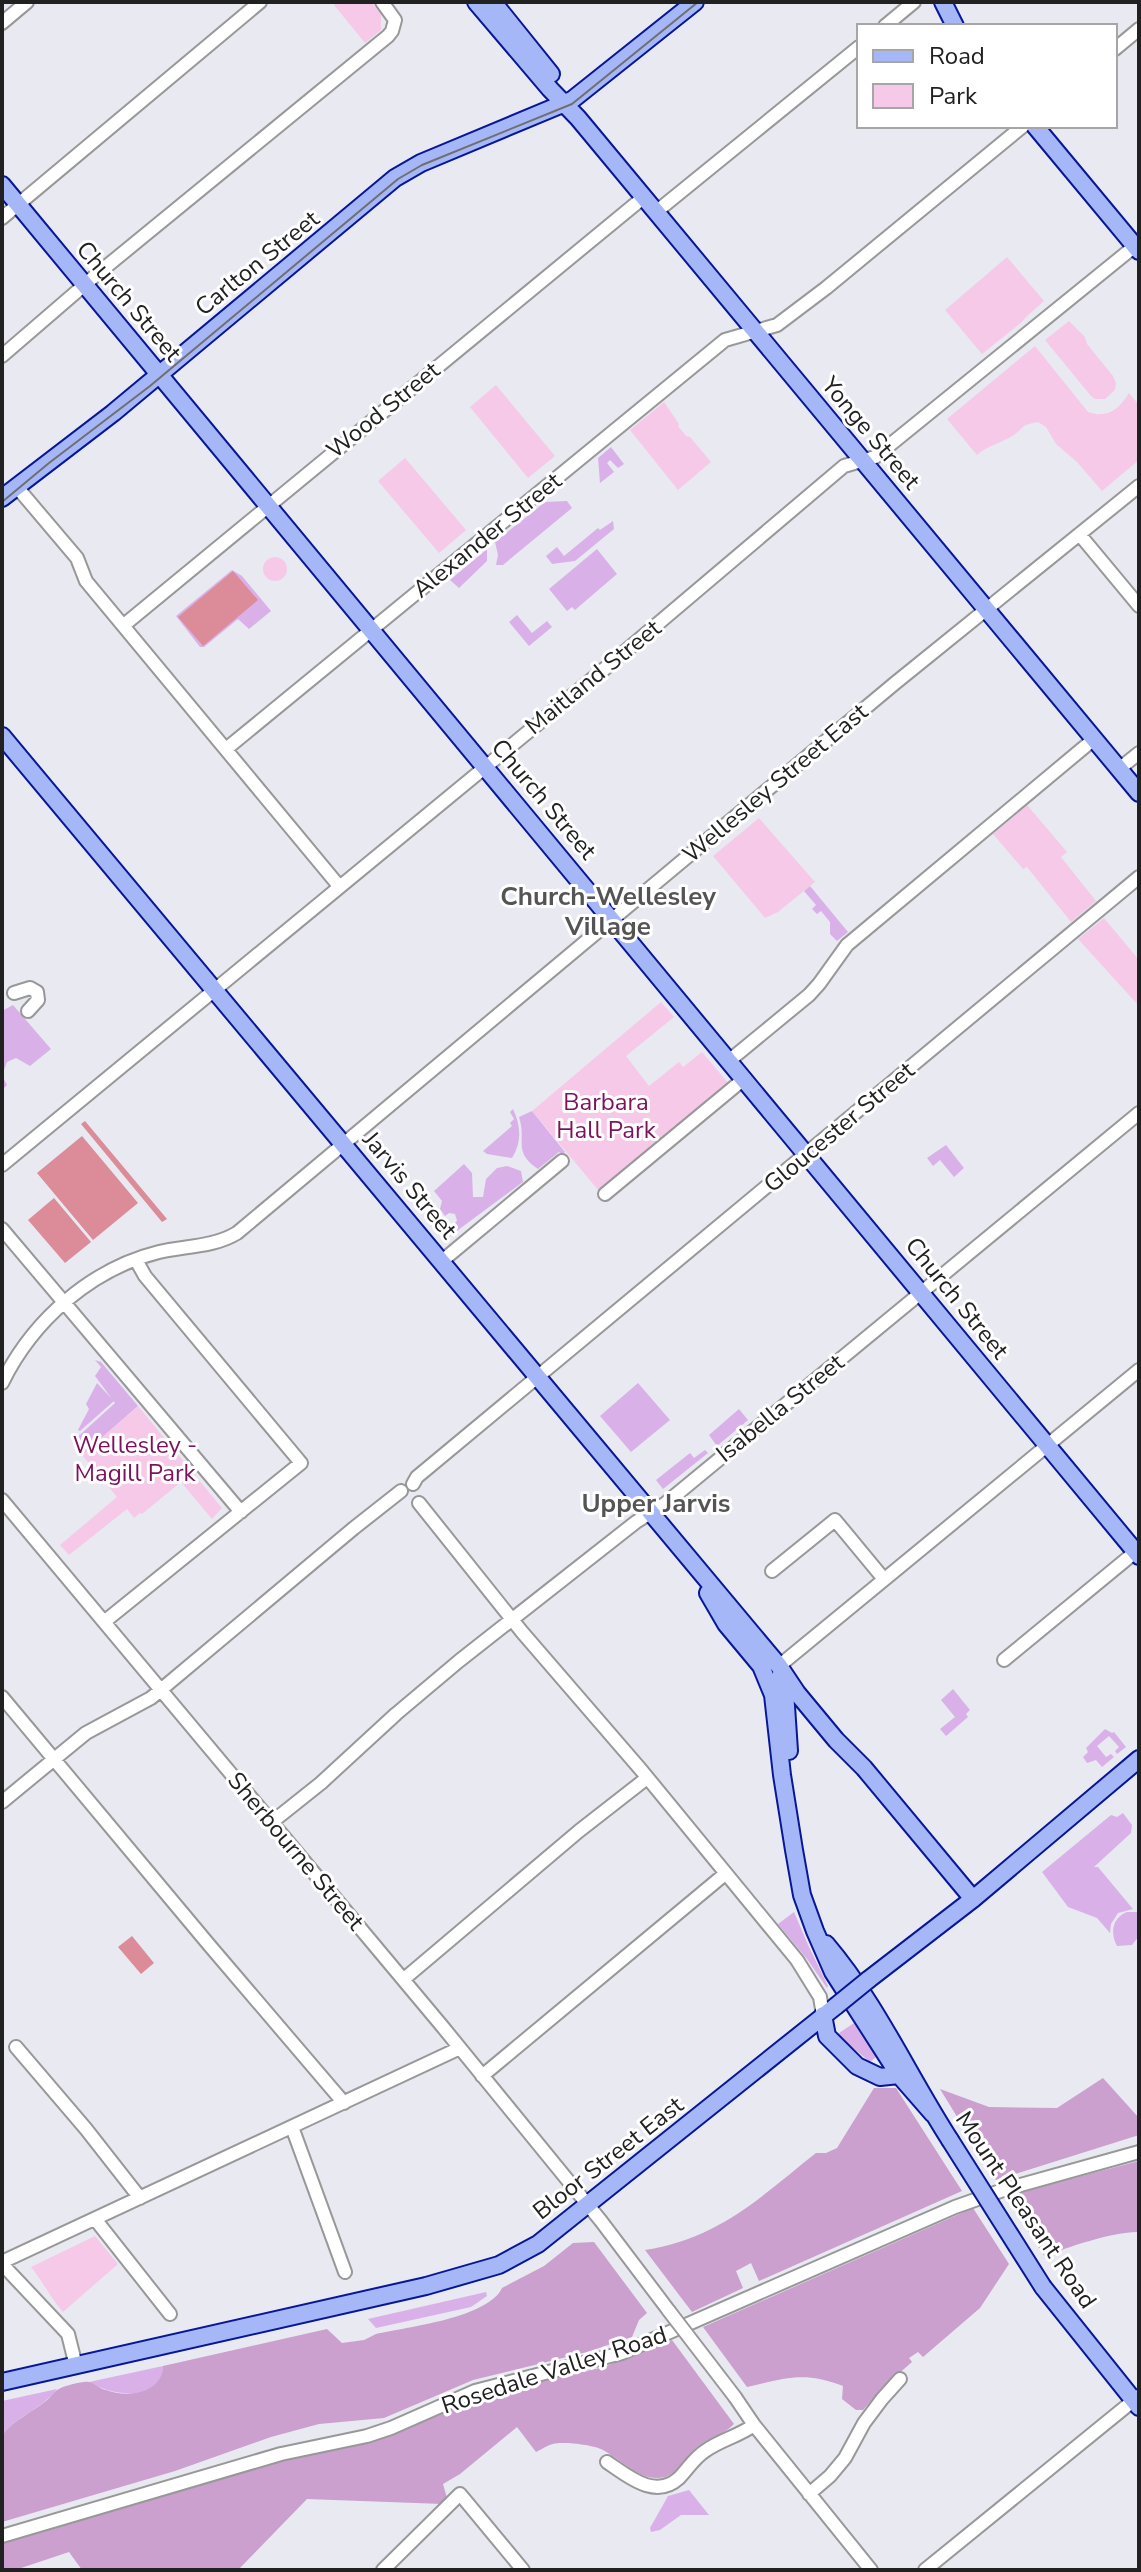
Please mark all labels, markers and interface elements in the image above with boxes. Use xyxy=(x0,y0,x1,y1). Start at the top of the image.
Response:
legend xyxy=(857,24,1117,128)
text: Road xyxy=(929,40,985,72)
text: Park xyxy=(929,80,978,112)
street label: Carlton Street xyxy=(188,203,326,323)
street label: Church Street xyxy=(69,234,189,368)
street label: Wood Street xyxy=(320,354,447,466)
street label: Yonge Street xyxy=(814,369,928,497)
street label: Alexander Street xyxy=(406,465,569,605)
street label: Maitland Street xyxy=(518,612,668,742)
street label: Wellesley Street East xyxy=(676,696,875,870)
street label: Church Street xyxy=(484,732,604,866)
district label: Church-Wellesley Village xyxy=(500,879,716,944)
street label: Gloucester Street xyxy=(757,1054,922,1200)
park label: Barbara Hall Park xyxy=(556,1086,657,1146)
street label: Jarvis Street xyxy=(355,1124,465,1246)
street label: Church Street xyxy=(898,1230,1016,1366)
street label: Isabella Street xyxy=(709,1346,851,1469)
park label: Wellesley - Magill Park xyxy=(73,1429,197,1489)
district label: Upper Jarvis xyxy=(581,1486,731,1521)
street label: Sherbourne Street xyxy=(220,1765,372,1937)
street label: Bloor Street East xyxy=(526,2089,690,2227)
street label: Mount Pleasant Road xyxy=(948,2105,1104,2315)
street label: Rosedale Valley Road xyxy=(437,2318,671,2422)

